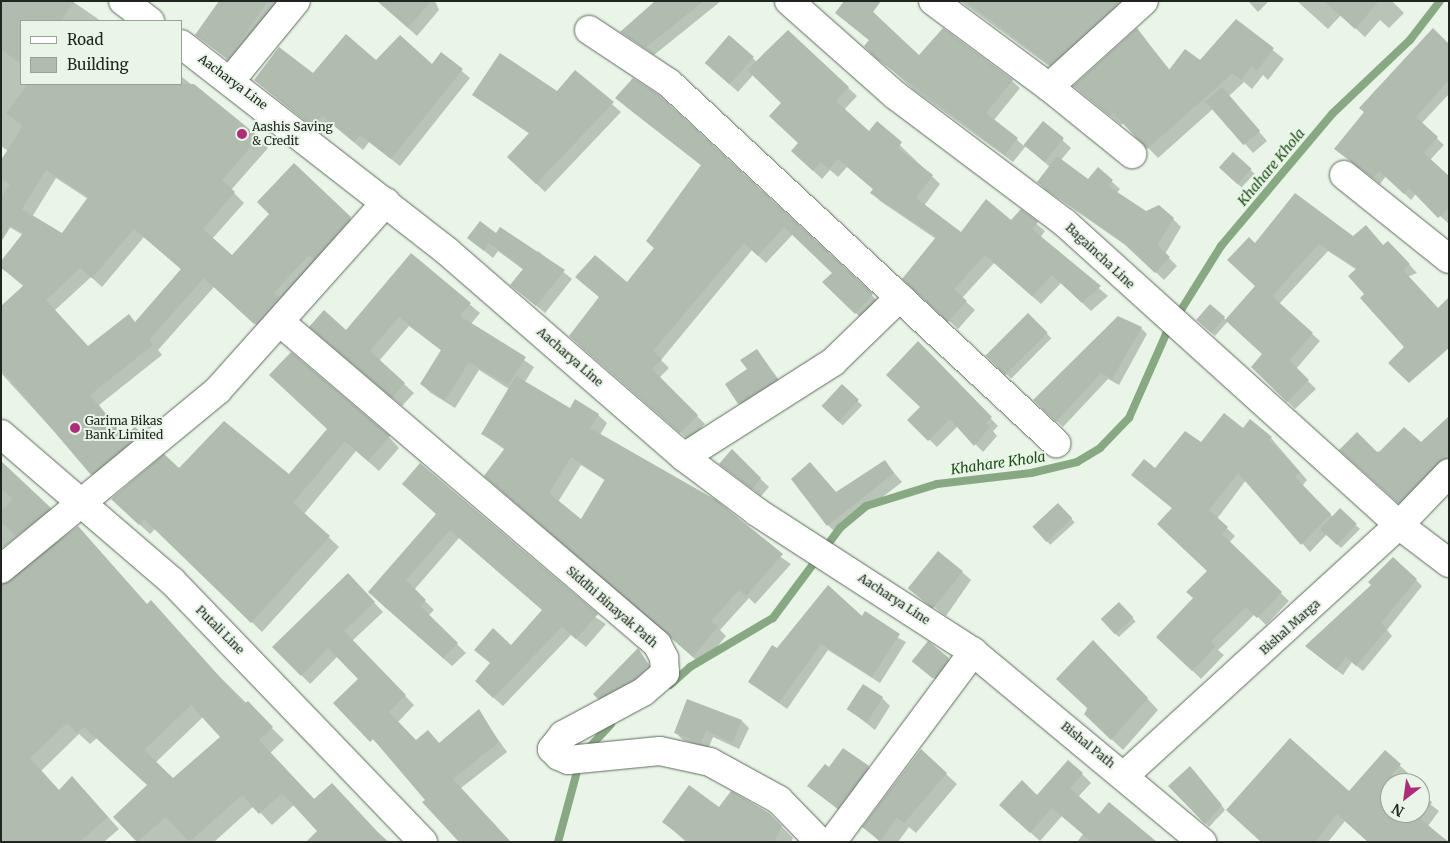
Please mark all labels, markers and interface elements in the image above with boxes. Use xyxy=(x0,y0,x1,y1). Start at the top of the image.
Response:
legend xyxy=(20,20,182,85)
text: Road xyxy=(67,30,103,49)
street label: Aacharya Line xyxy=(196,51,270,113)
text: Building xyxy=(67,55,129,74)
place label: Aashis Saving & Credit xyxy=(252,120,333,148)
water label: Khahare Khola xyxy=(1234,125,1308,209)
marker: Aashis Saving & Credit xyxy=(236,128,248,140)
street label: Bagaincha Line xyxy=(1063,220,1137,292)
street label: Aacharya Line xyxy=(534,324,606,390)
place label: Garima Bikas Bank Limited xyxy=(85,414,163,442)
marker: Garima Bikas Bank Limited xyxy=(69,422,81,434)
water label: Khahare Khola xyxy=(950,448,1046,478)
street label: Siddhi Binayak Path xyxy=(563,563,661,651)
street label: Aacharya Line xyxy=(855,570,933,628)
street label: Bishal Marga xyxy=(1257,596,1323,658)
street label: Putali Line xyxy=(193,603,247,657)
street label: Bishal Path xyxy=(1058,719,1118,771)
north arrow xyxy=(1380,773,1430,823)
text: N xyxy=(1389,800,1407,821)

